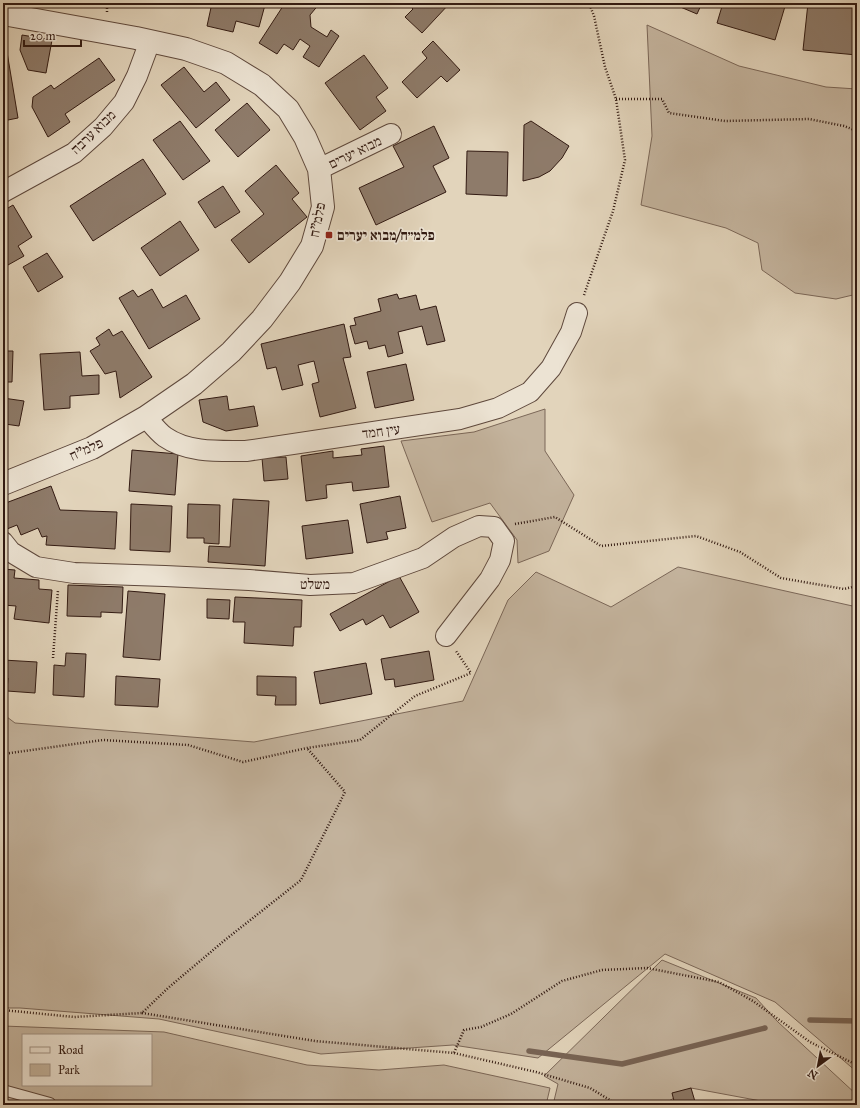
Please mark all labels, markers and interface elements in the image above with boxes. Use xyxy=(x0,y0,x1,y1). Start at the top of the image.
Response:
scale bar xyxy=(24,22,81,48)
text: 20 m xyxy=(30,29,56,43)
street label: מבוא ערבה xyxy=(67,107,119,158)
street label: מבוא יערים xyxy=(326,132,385,173)
street label: פלמ"ח xyxy=(306,201,329,239)
place label: פלמ״ח/מבוא יערים xyxy=(337,227,435,244)
marker: פלמ״ח/מבוא יערים xyxy=(324,230,334,240)
street label: עין חמד xyxy=(361,420,401,443)
street label: פלמ"ח xyxy=(67,434,106,465)
street label: משלט xyxy=(300,576,330,593)
legend xyxy=(22,1034,152,1086)
text: Road xyxy=(58,1043,84,1057)
north arrow xyxy=(798,1046,838,1086)
text: Park xyxy=(58,1063,80,1077)
text: N xyxy=(805,1066,820,1082)

